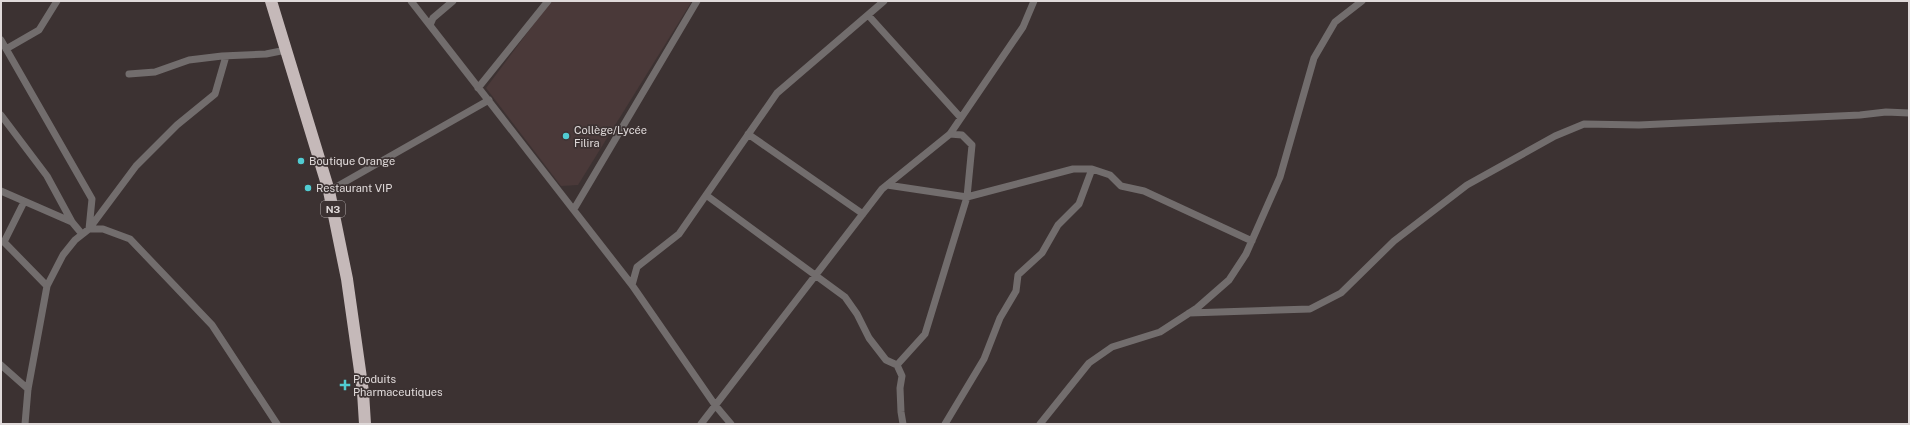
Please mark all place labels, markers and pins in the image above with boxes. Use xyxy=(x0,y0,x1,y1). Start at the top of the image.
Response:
place label: Collège/Lycée Filira xyxy=(574,124,647,149)
marker: Collège/Lycée Filira xyxy=(561,131,571,141)
place label: Boutique Orange xyxy=(309,155,395,167)
marker: Boutique Orange xyxy=(296,156,306,166)
place label: Restaurant VIP xyxy=(316,182,392,194)
marker: Restaurant VIP xyxy=(303,183,313,193)
place label: Produits Pharmaceutiques xyxy=(353,373,443,398)
marker: Produits Pharmaceutiques xyxy=(340,380,350,390)

